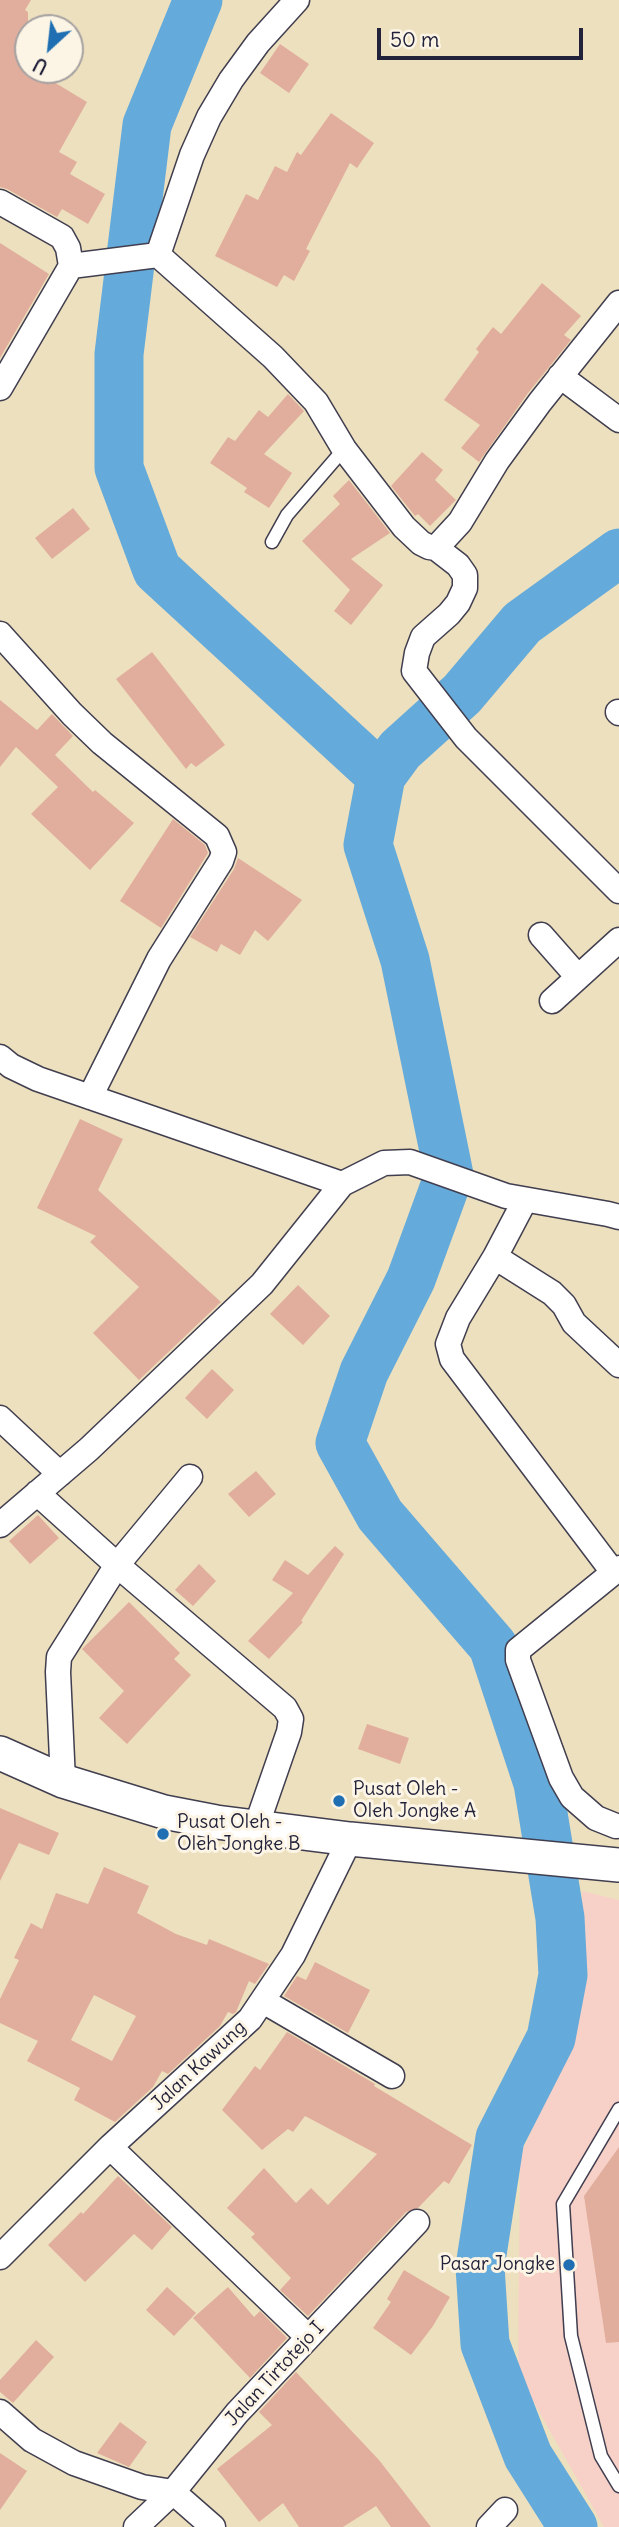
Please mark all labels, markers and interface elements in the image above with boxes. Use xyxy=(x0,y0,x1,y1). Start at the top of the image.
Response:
north arrow xyxy=(14,14,84,84)
scale bar xyxy=(381,14,588,58)
text: 50 m xyxy=(390,26,439,53)
text: U xyxy=(29,52,52,80)
place label: Pusat Oleh - Oleh Jongke A xyxy=(353,1779,476,1823)
marker: Pusat Oleh - Oleh Jongke A xyxy=(331,1793,347,1809)
place label: Pusat Oleh - Oleh Jongke B xyxy=(177,1812,300,1856)
marker: Pusat Oleh - Oleh Jongke B xyxy=(155,1826,171,1842)
street label: Jalan Kawung xyxy=(147,2016,251,2116)
place label: Pasar Jongke xyxy=(440,2254,555,2276)
marker: Pasar Jongke xyxy=(561,2257,577,2273)
street label: Jalan Tirtotejo I xyxy=(221,2317,329,2431)

